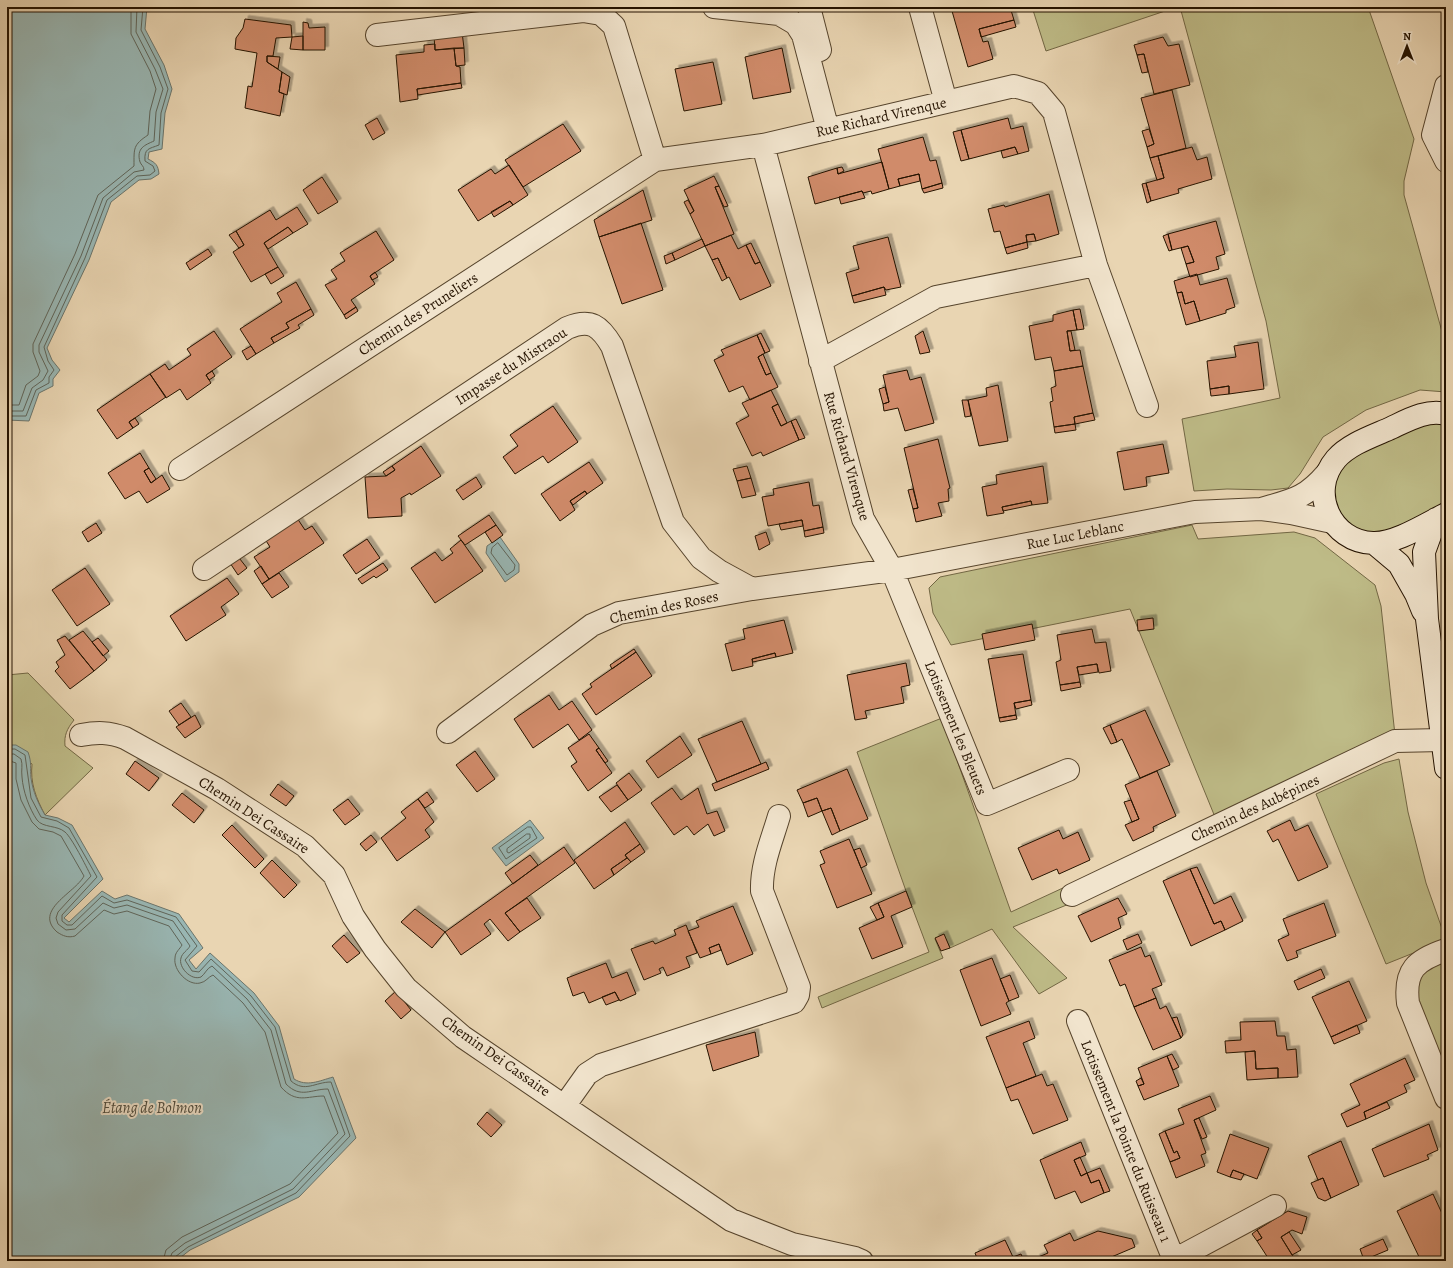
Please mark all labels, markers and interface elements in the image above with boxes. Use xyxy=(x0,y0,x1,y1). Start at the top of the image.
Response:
north arrow xyxy=(1387,26,1427,66)
text: N xyxy=(1403,29,1411,44)
street label: Rue Richard Virenque xyxy=(814,92,949,142)
street label: Chemin des Pruneliers xyxy=(354,268,482,360)
street label: Impasse du Mistraou xyxy=(451,322,571,410)
street label: Rue Richard Virenque xyxy=(819,389,875,523)
street label: Rue Luc Leblanc xyxy=(1025,516,1125,554)
street label: Chemin des Roses xyxy=(608,586,720,628)
street label: Lotissement les Bleuets xyxy=(920,658,992,798)
street label: Chemin des Aubépines xyxy=(1187,769,1323,847)
street label: Chemin Dei Cassaire xyxy=(195,772,314,859)
street label: Chemin Dei Cassaire xyxy=(438,1011,555,1101)
street label: Lotissement la Pointe du Ruisseau 1 xyxy=(1076,1037,1176,1245)
water label: Étang de Bolmon xyxy=(102,1097,202,1119)

